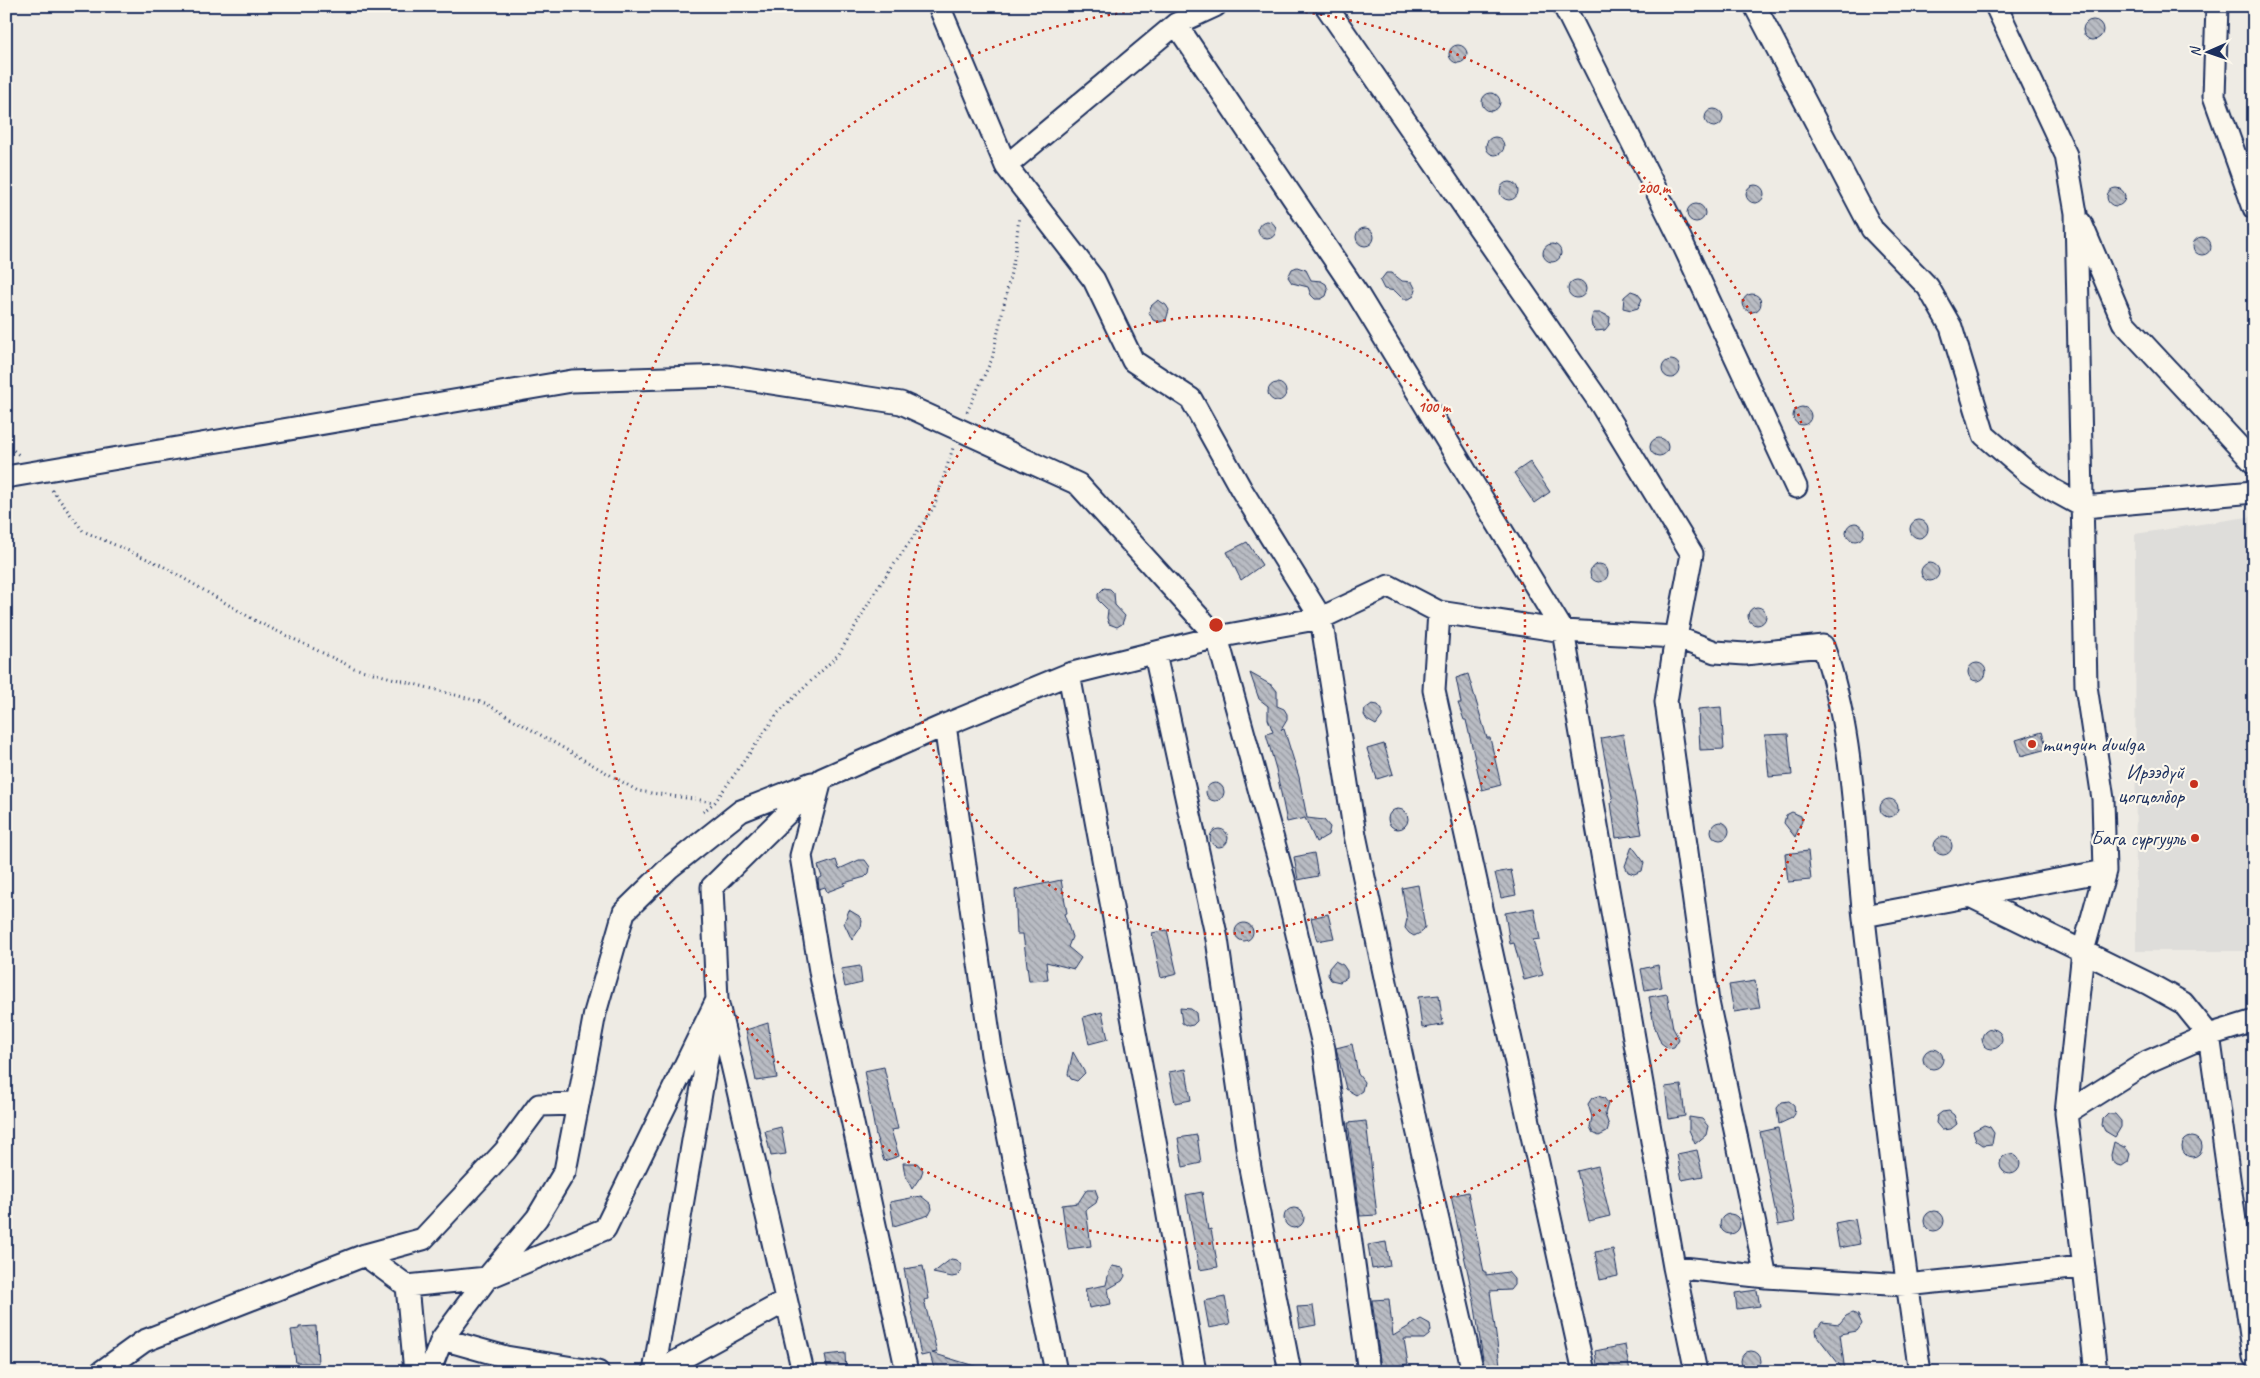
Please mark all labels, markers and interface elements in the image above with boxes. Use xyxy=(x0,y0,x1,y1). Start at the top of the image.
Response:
north arrow xyxy=(2182,28,2232,78)
text: N xyxy=(2187,45,2204,57)
text: 200 m xyxy=(1638,179,1672,198)
text: 100 m xyxy=(1418,398,1452,417)
centre of rings xyxy=(1207,616,1225,634)
place label: mungun duulga xyxy=(2042,731,2146,757)
marker: mungun duulga xyxy=(2026,738,2038,750)
place label: Ирээдүй цогцолбор xyxy=(2118,759,2186,809)
marker: Ирээдүй цогцолбор xyxy=(2188,778,2200,790)
place label: Бага сургууль xyxy=(2091,825,2187,851)
marker: Бага сургууль xyxy=(2189,832,2201,844)

